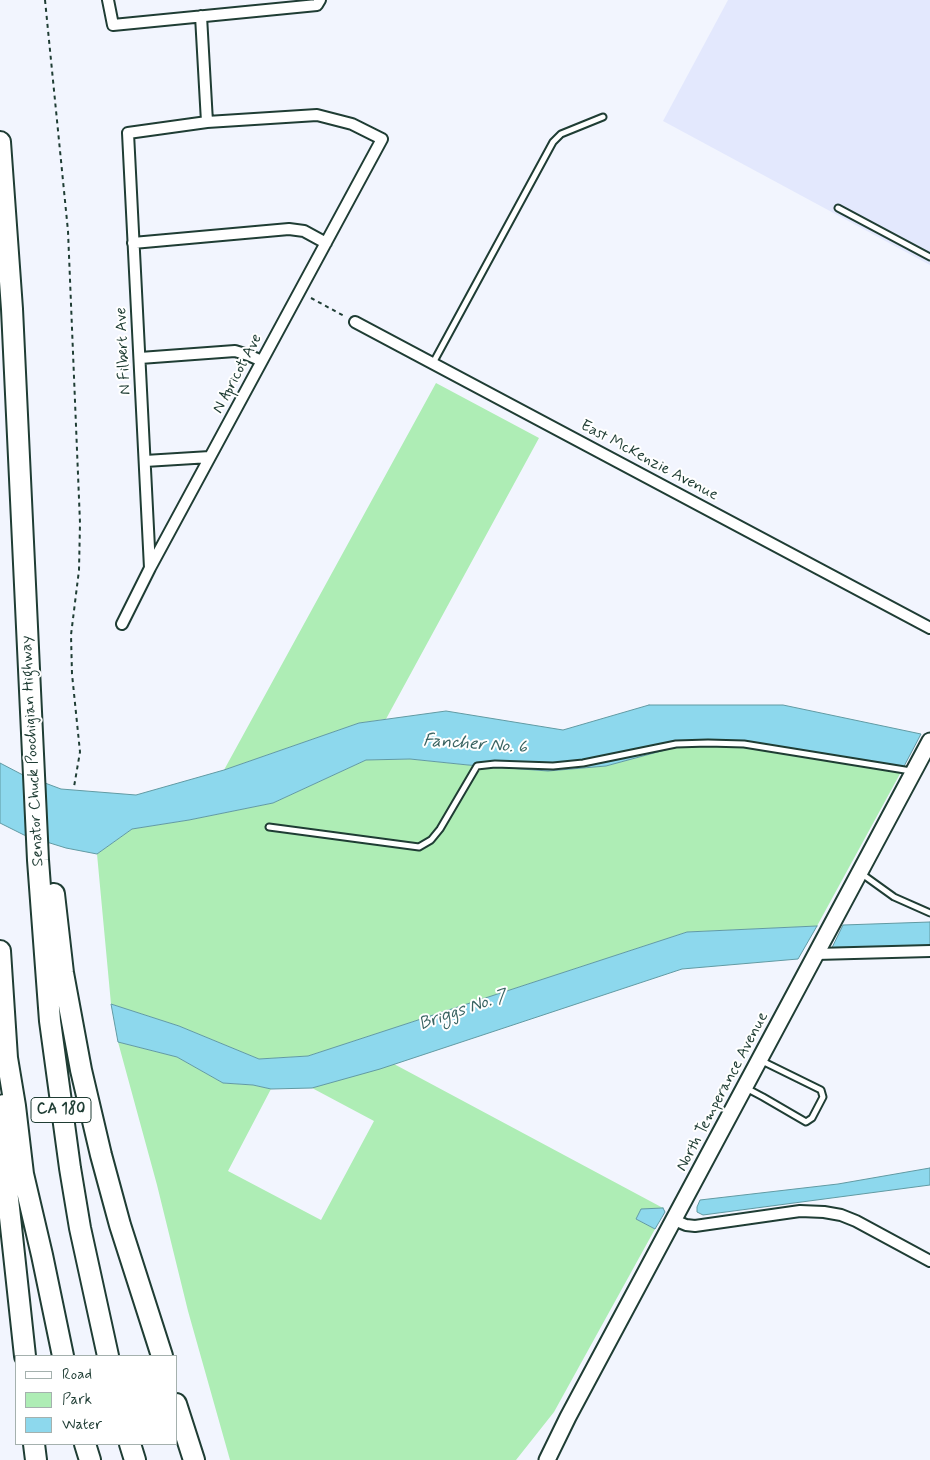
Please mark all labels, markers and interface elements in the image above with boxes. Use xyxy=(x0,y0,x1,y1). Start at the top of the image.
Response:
street label: N Filbert Ave xyxy=(112,307,136,395)
street label: N Apricot Ave xyxy=(209,331,267,417)
street label: East McKenzie Avenue xyxy=(577,416,721,506)
street label: Senator Chuck Poochigian Highway xyxy=(17,635,49,867)
water label: Fancher No. 6 xyxy=(422,731,528,759)
water label: Briggs No. 7 xyxy=(416,986,510,1036)
street label: North Temperance Avenue xyxy=(673,1009,773,1175)
road number: CA 180 xyxy=(31,1098,91,1122)
legend xyxy=(15,1355,178,1445)
text: Road xyxy=(62,1365,92,1385)
text: Park xyxy=(62,1390,92,1410)
text: Water xyxy=(62,1415,102,1435)

